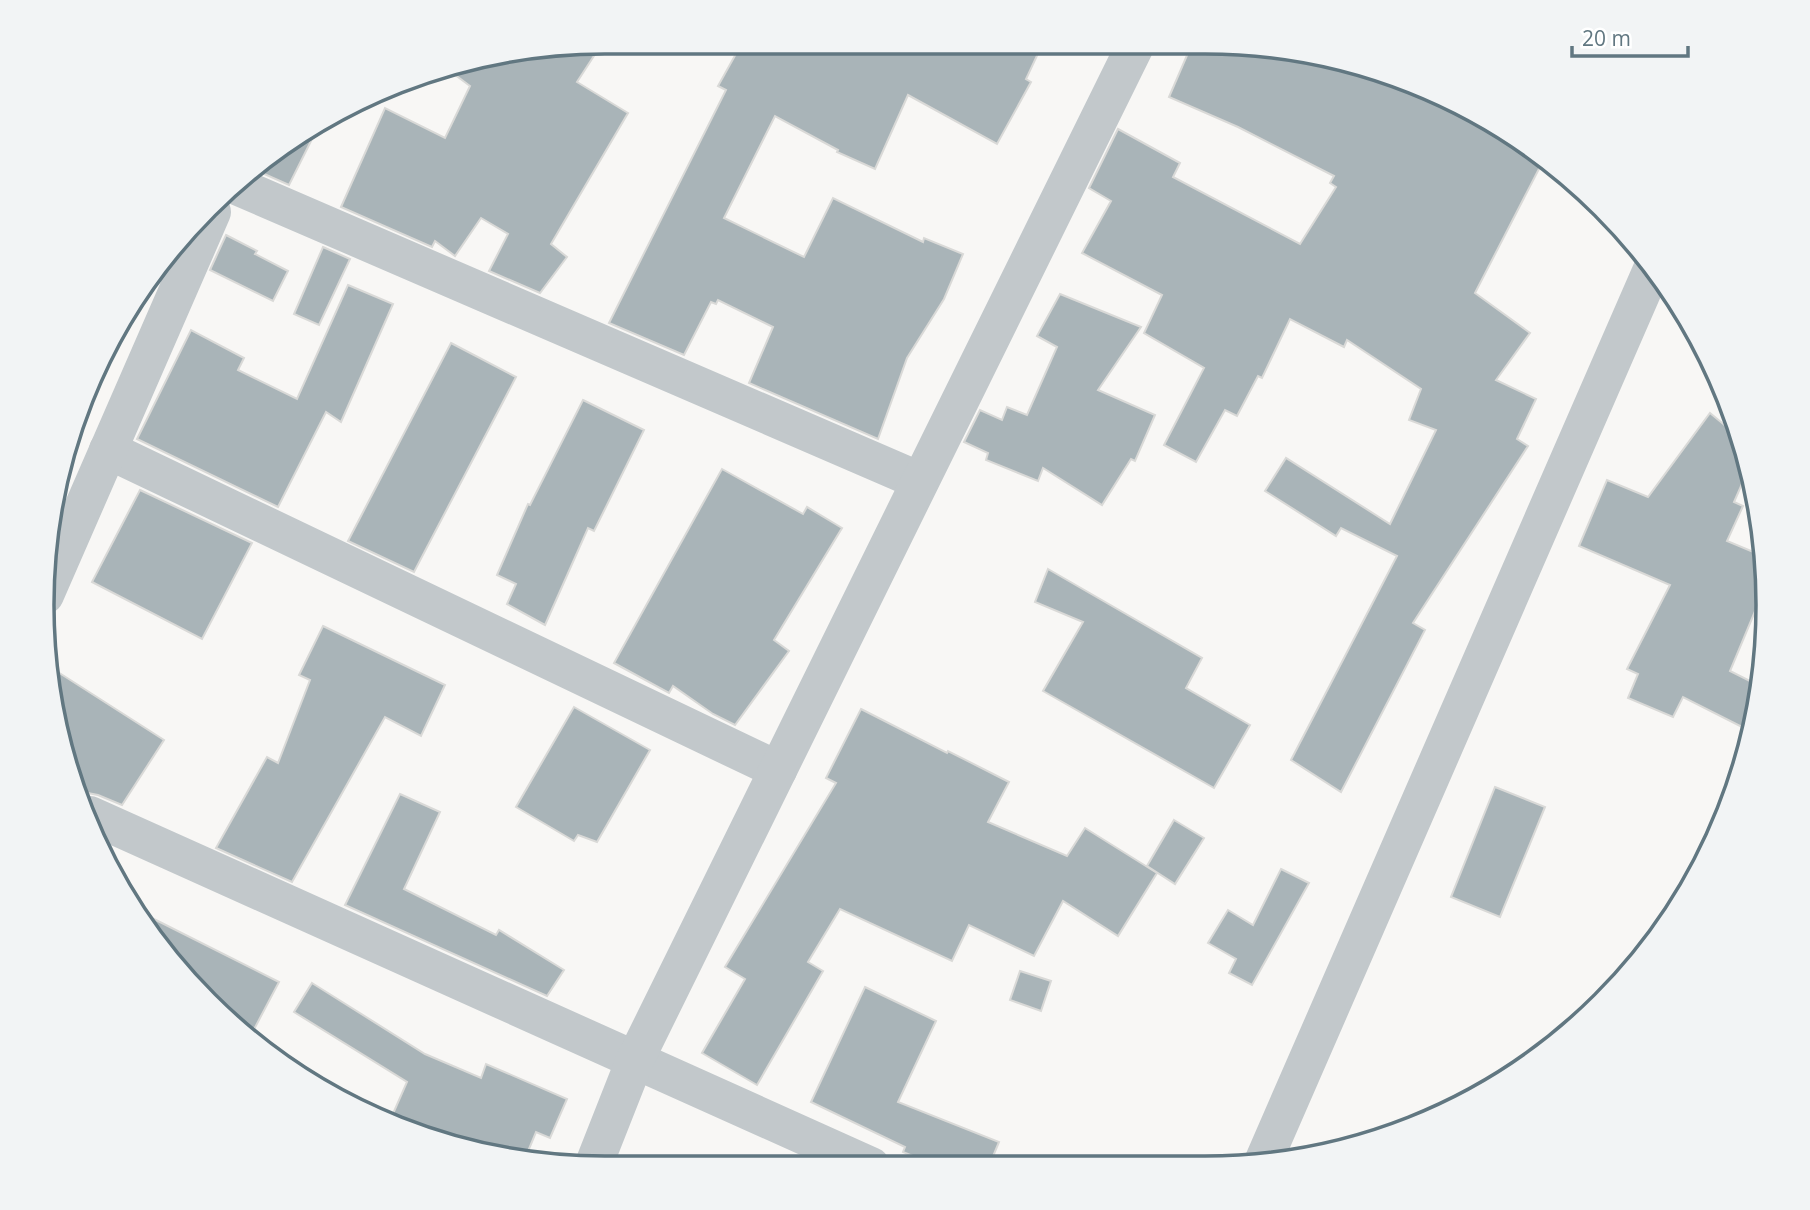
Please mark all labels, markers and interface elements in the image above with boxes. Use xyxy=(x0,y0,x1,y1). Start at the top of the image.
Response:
scale bar xyxy=(1572,14,1688,58)
text: 20 m xyxy=(1582,24,1631,52)

